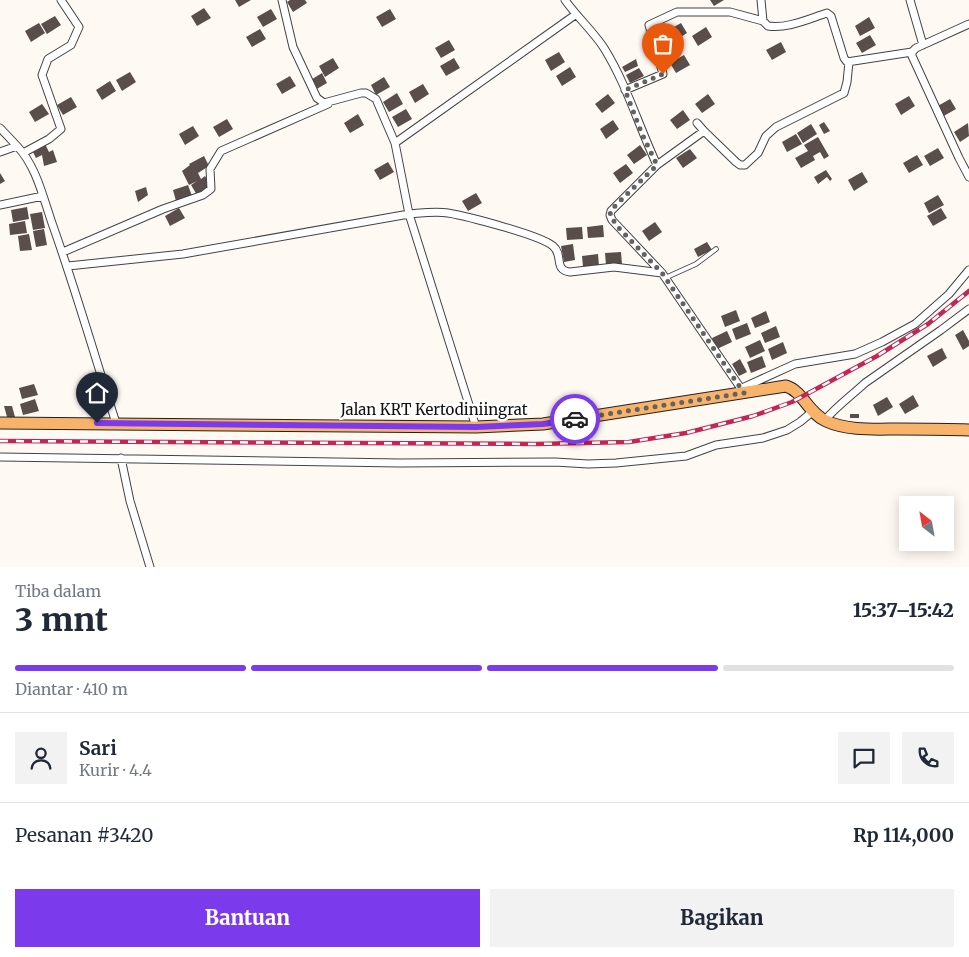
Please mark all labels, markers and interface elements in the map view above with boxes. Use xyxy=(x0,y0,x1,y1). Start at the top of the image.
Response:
pin xyxy=(642,23,684,74)
icon: bag xyxy=(649,30,677,58)
pin xyxy=(76,372,118,423)
icon: home xyxy=(83,379,111,407)
courier xyxy=(550,394,600,444)
street label: Jalan KRT Kertodiniingrat xyxy=(339,400,528,419)
icon: car xyxy=(561,405,589,433)
north arrow xyxy=(899,496,954,551)
map controls xyxy=(899,496,954,551)
text: Tiba dalam xyxy=(15,581,101,601)
text: 15:37–15:42 xyxy=(853,598,954,622)
text: 3 mnt xyxy=(15,600,108,640)
text: Diantar · 410 m xyxy=(15,679,128,699)
button: person xyxy=(15,732,67,784)
button: chat xyxy=(838,732,890,784)
button: phone xyxy=(902,732,954,784)
text: Sari xyxy=(79,736,117,760)
text: Kurir · 4.4 xyxy=(79,760,152,780)
text: Pesanan #3420 xyxy=(15,823,153,847)
text: Rp 114,000 xyxy=(853,823,954,847)
button: Bantuan xyxy=(15,889,480,947)
button: Bagikan xyxy=(490,889,954,947)

